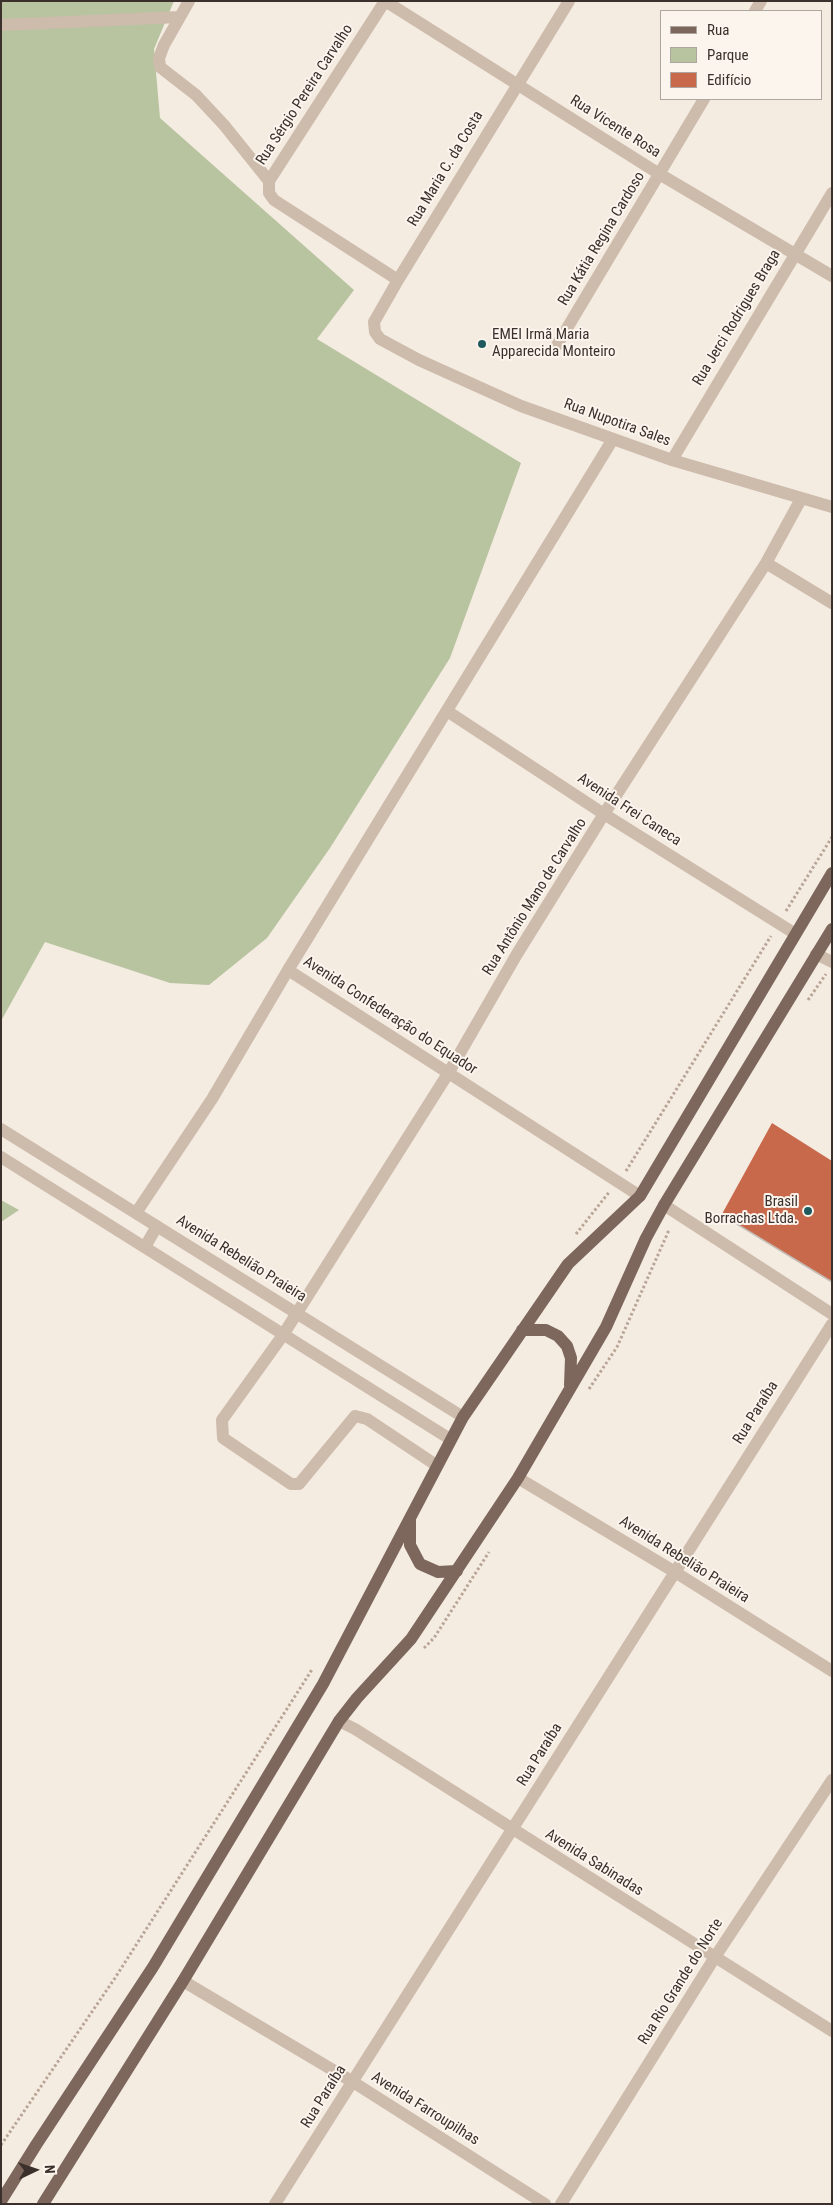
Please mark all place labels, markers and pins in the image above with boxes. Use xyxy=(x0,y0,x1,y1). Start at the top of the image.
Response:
place label: EMEI Irmã Maria Apparecida Monteiro xyxy=(492,326,616,361)
marker: EMEI Irmã Maria Apparecida Monteiro xyxy=(476,338,488,350)
place label: Brasil Borrachas Ltda. xyxy=(704,1193,798,1228)
marker: Brasil Borrachas Ltda. xyxy=(802,1205,814,1217)

